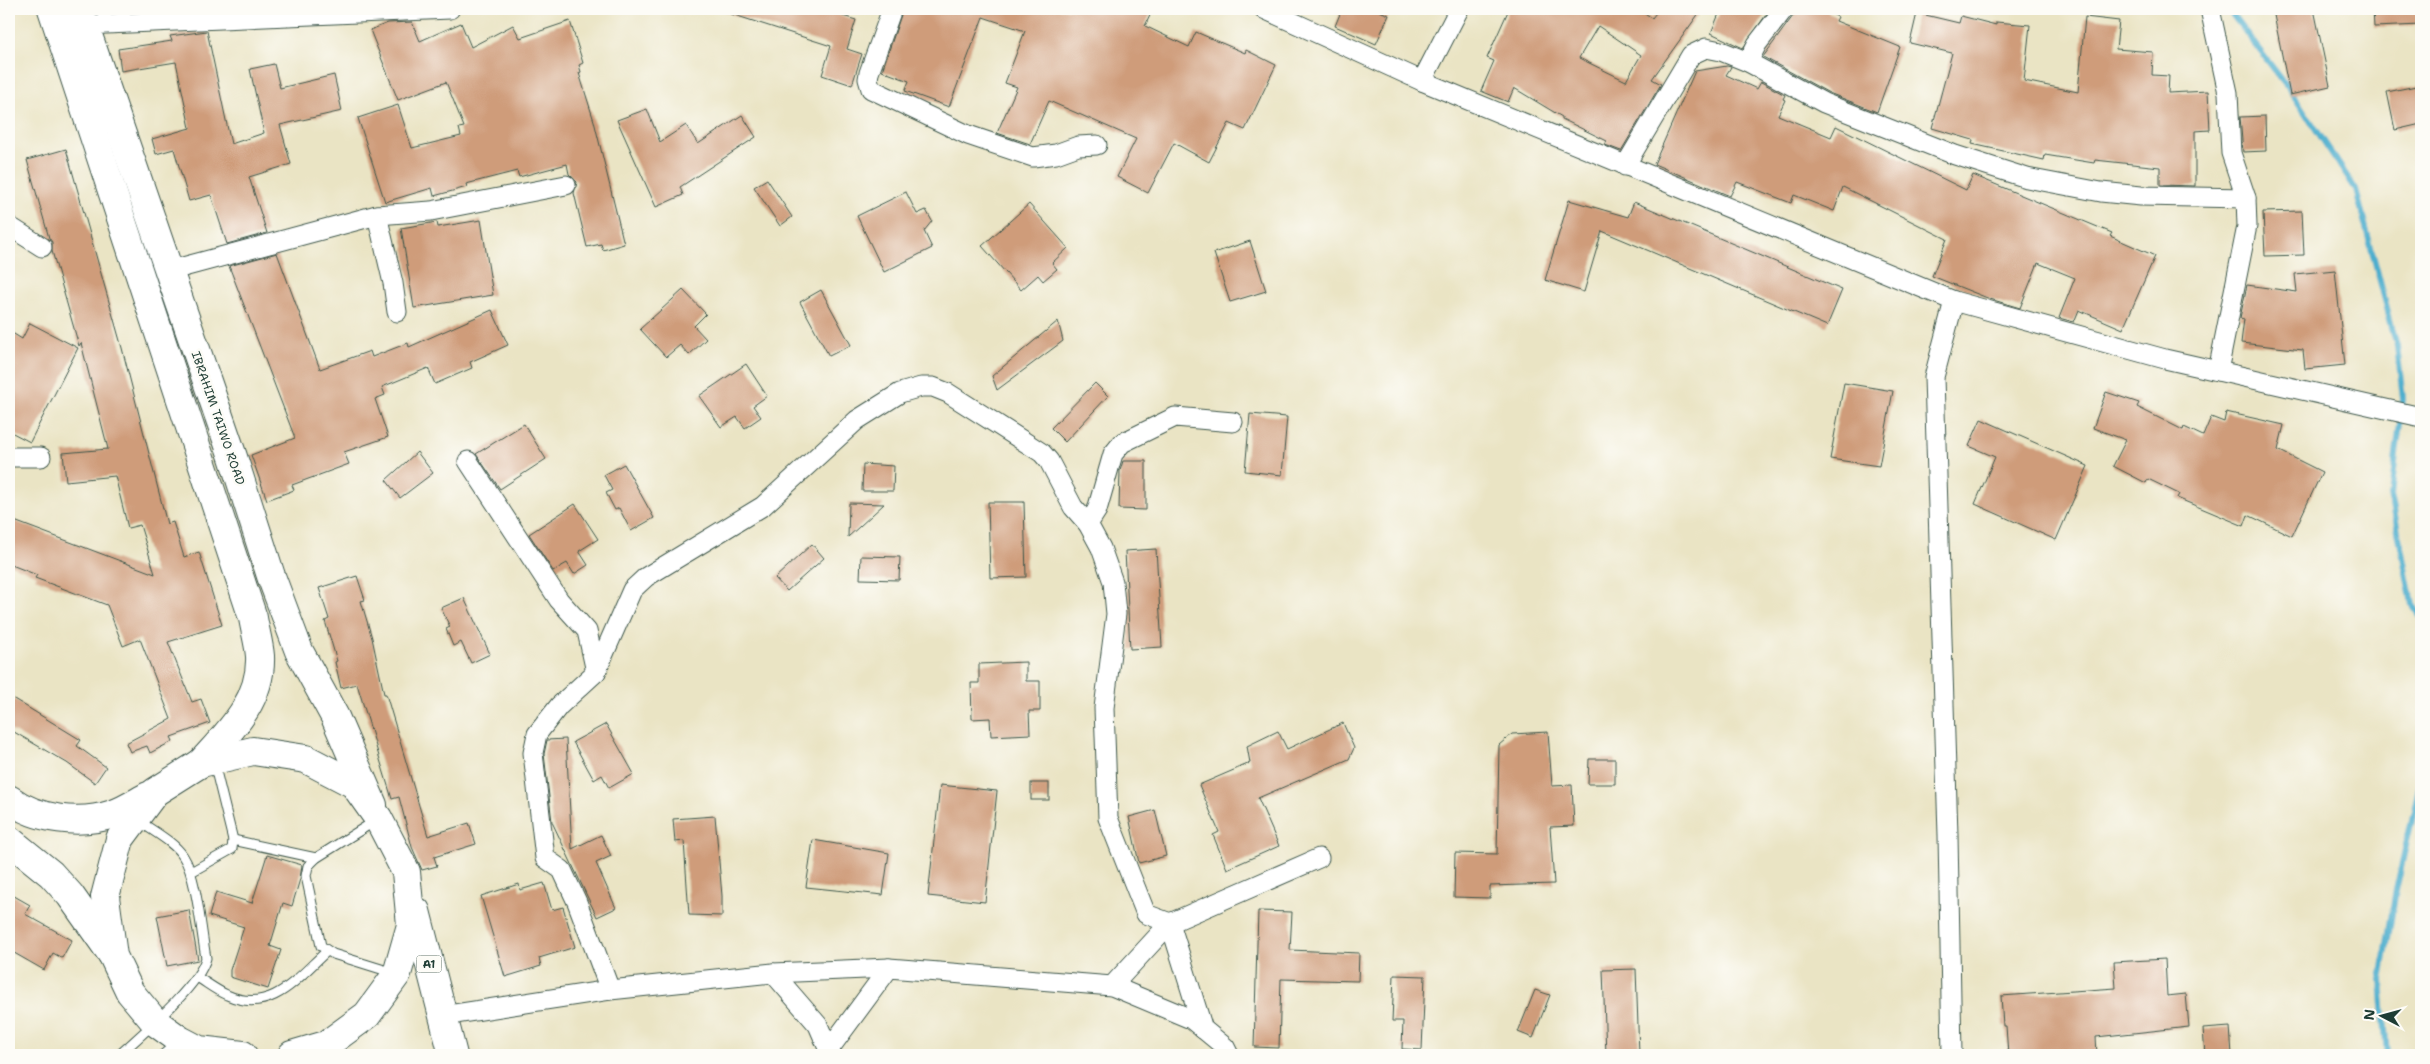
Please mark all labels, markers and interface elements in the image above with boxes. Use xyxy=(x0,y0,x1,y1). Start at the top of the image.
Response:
street label: IBRAHIM TAIWO ROAD xyxy=(188,349,248,487)
road number: A1 xyxy=(416,956,442,972)
north arrow xyxy=(2358,992,2408,1042)
text: N xyxy=(2360,1008,2379,1021)

